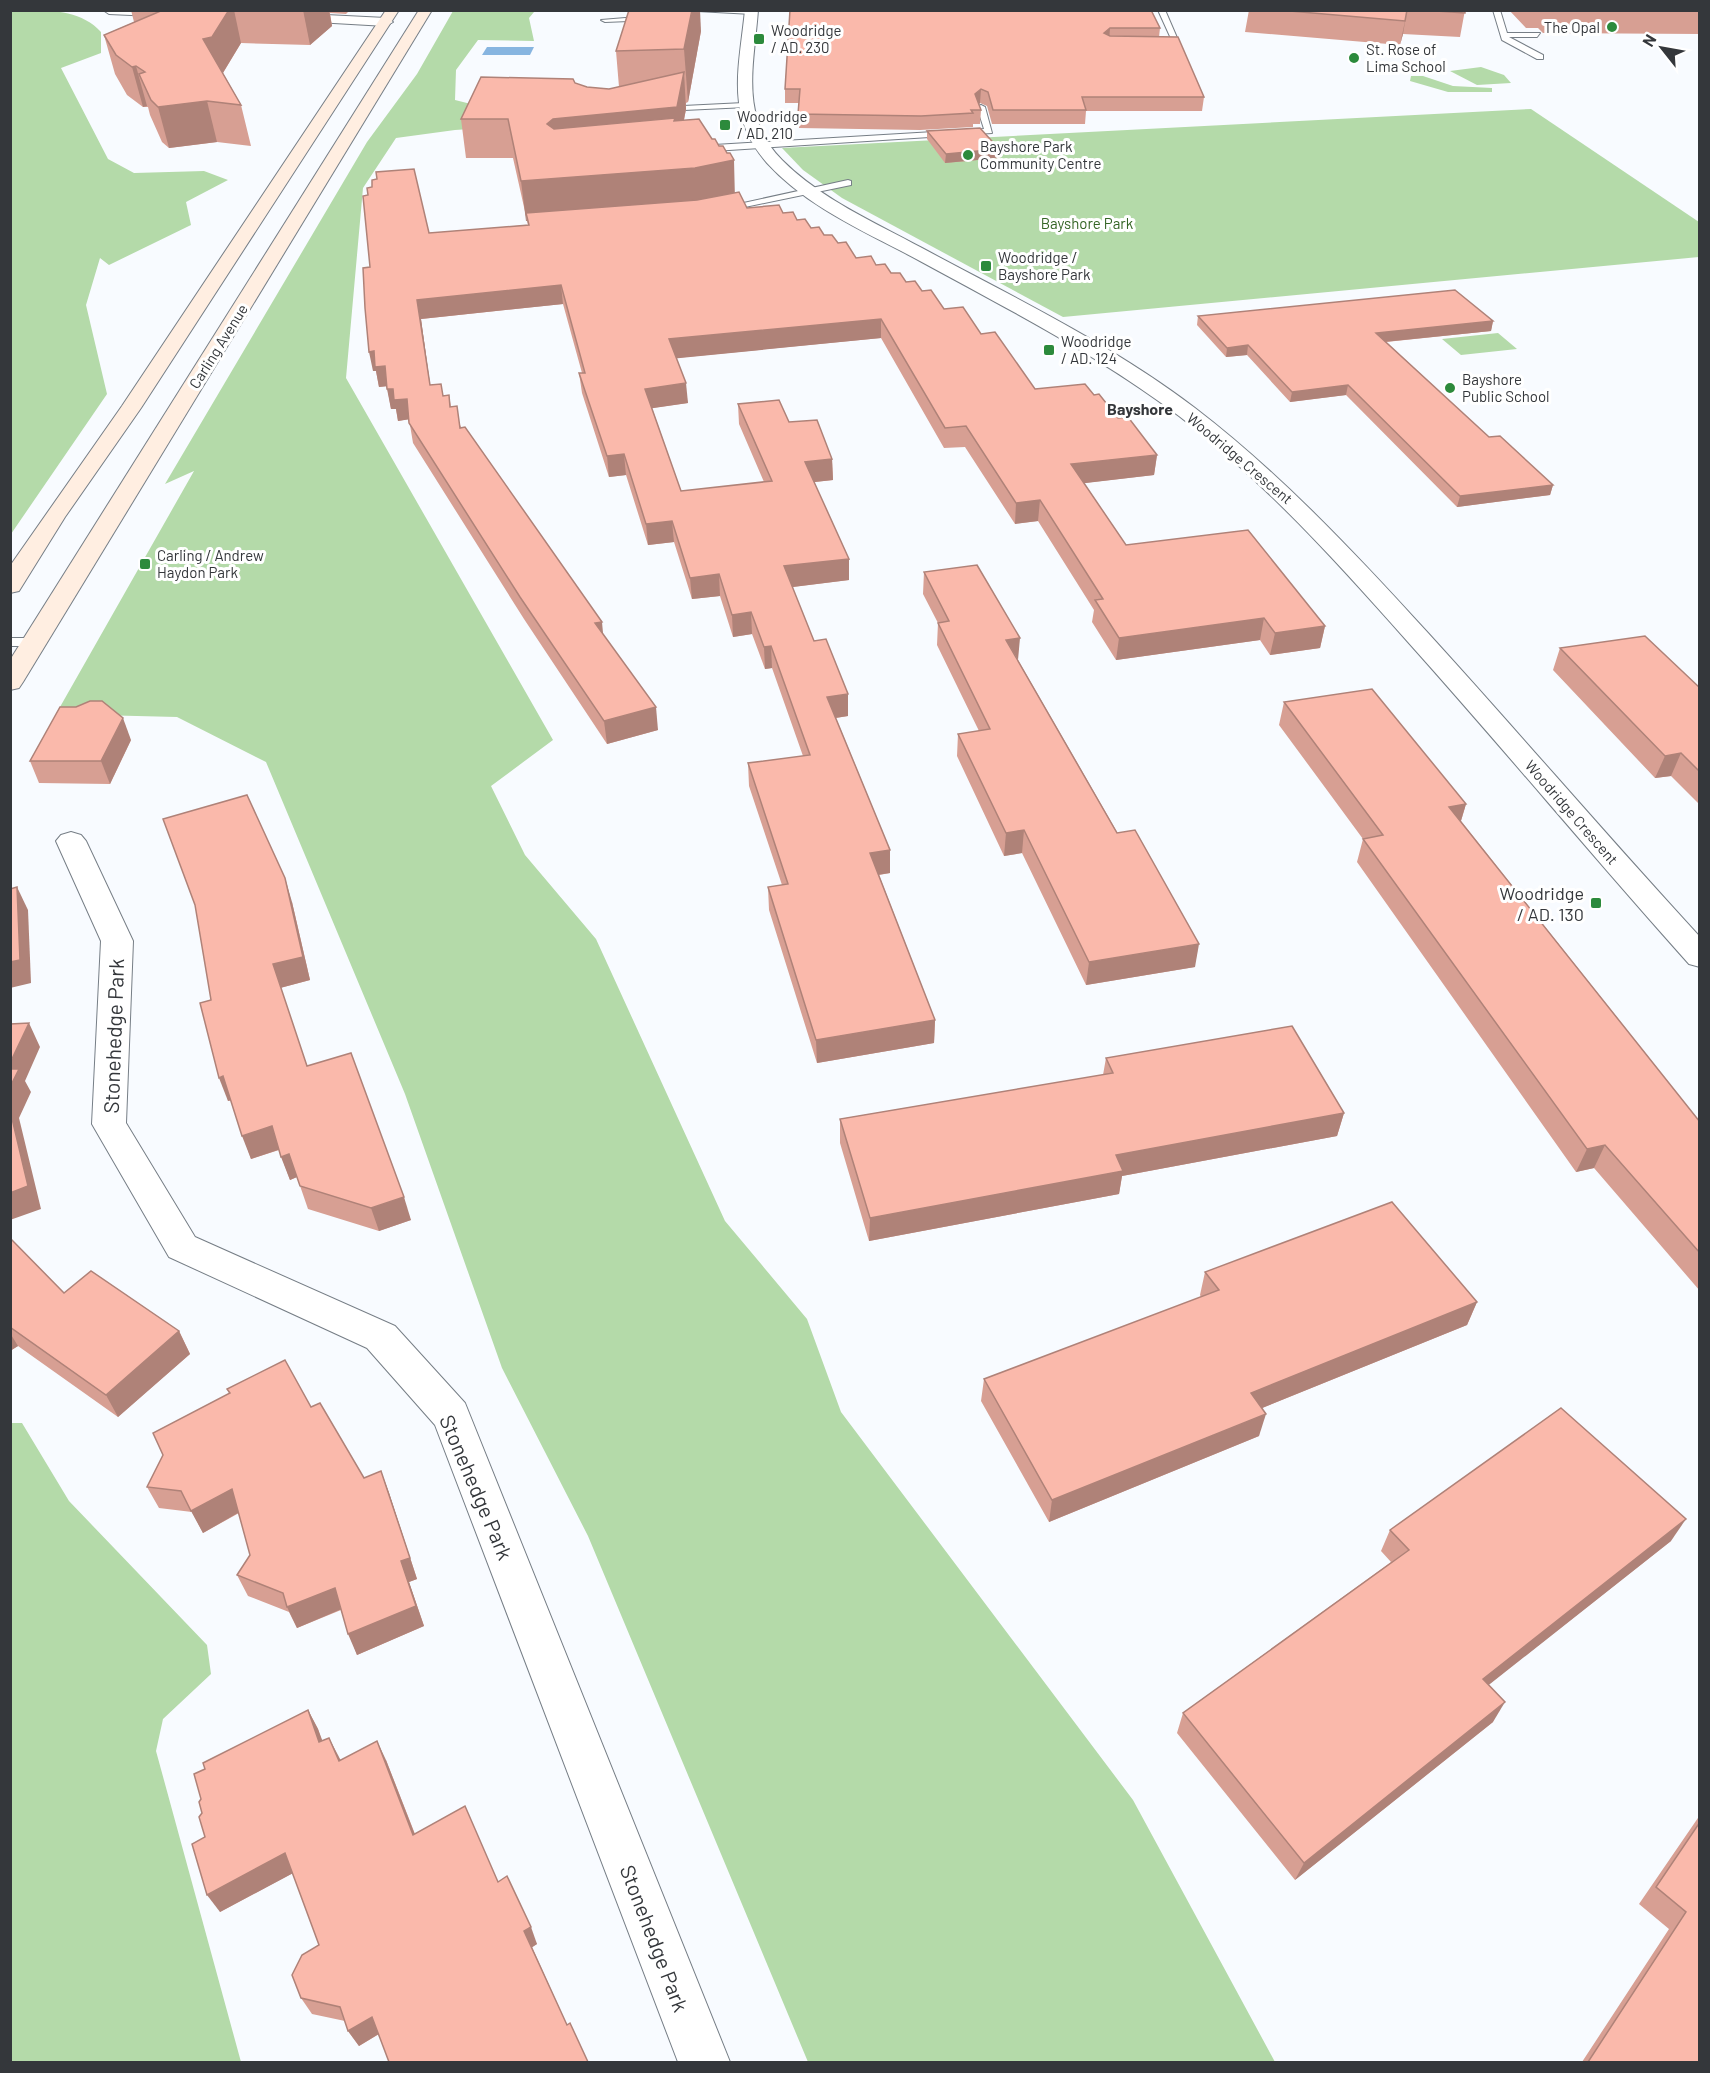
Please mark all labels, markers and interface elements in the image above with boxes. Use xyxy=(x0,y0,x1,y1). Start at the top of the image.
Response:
place label: The Opal xyxy=(1544,18,1600,36)
north arrow xyxy=(1632,18,1692,78)
marker: The Opal xyxy=(1605,20,1619,34)
place label: Woodridge / AD. 230 xyxy=(771,21,841,56)
text: N xyxy=(1638,31,1660,49)
marker: Woodridge / AD. 230 xyxy=(752,32,766,46)
place label: St. Rose of Lima School xyxy=(1366,40,1446,75)
marker: St. Rose of Lima School xyxy=(1347,51,1361,65)
place label: Woodridge / AD. 210 xyxy=(737,107,807,142)
marker: Woodridge / AD. 210 xyxy=(718,118,732,132)
place label: Bayshore Park Community Centre xyxy=(980,137,1101,172)
marker: Bayshore Park Community Centre xyxy=(961,148,975,162)
park label: Bayshore Park xyxy=(1041,214,1134,232)
place label: Woodridge / Bayshore Park xyxy=(998,248,1091,283)
marker: Woodridge / Bayshore Park xyxy=(979,259,993,273)
street label: Carling Avenue xyxy=(185,300,251,392)
place label: Woodridge / AD. 124 xyxy=(1061,332,1131,367)
marker: Woodridge / AD. 124 xyxy=(1042,343,1056,357)
place label: Bayshore Public School xyxy=(1462,370,1550,405)
marker: Bayshore Public School xyxy=(1443,381,1457,395)
district label: Bayshore xyxy=(1107,399,1173,418)
street label: Woodridge Crescent xyxy=(1184,409,1296,507)
place label: Carling / Andrew Haydon Park xyxy=(157,546,264,581)
marker: Carling / Andrew Haydon Park xyxy=(138,557,152,571)
street label: Woodridge Crescent xyxy=(1522,756,1622,868)
place label: Woodridge / AD. 130 xyxy=(1499,882,1584,925)
marker: Woodridge / AD. 130 xyxy=(1589,896,1603,910)
street label: Stonehedge Park xyxy=(98,958,128,1114)
street label: Stonehedge Park xyxy=(435,1411,519,1563)
street label: Stonehedge Park xyxy=(616,1861,694,2015)

